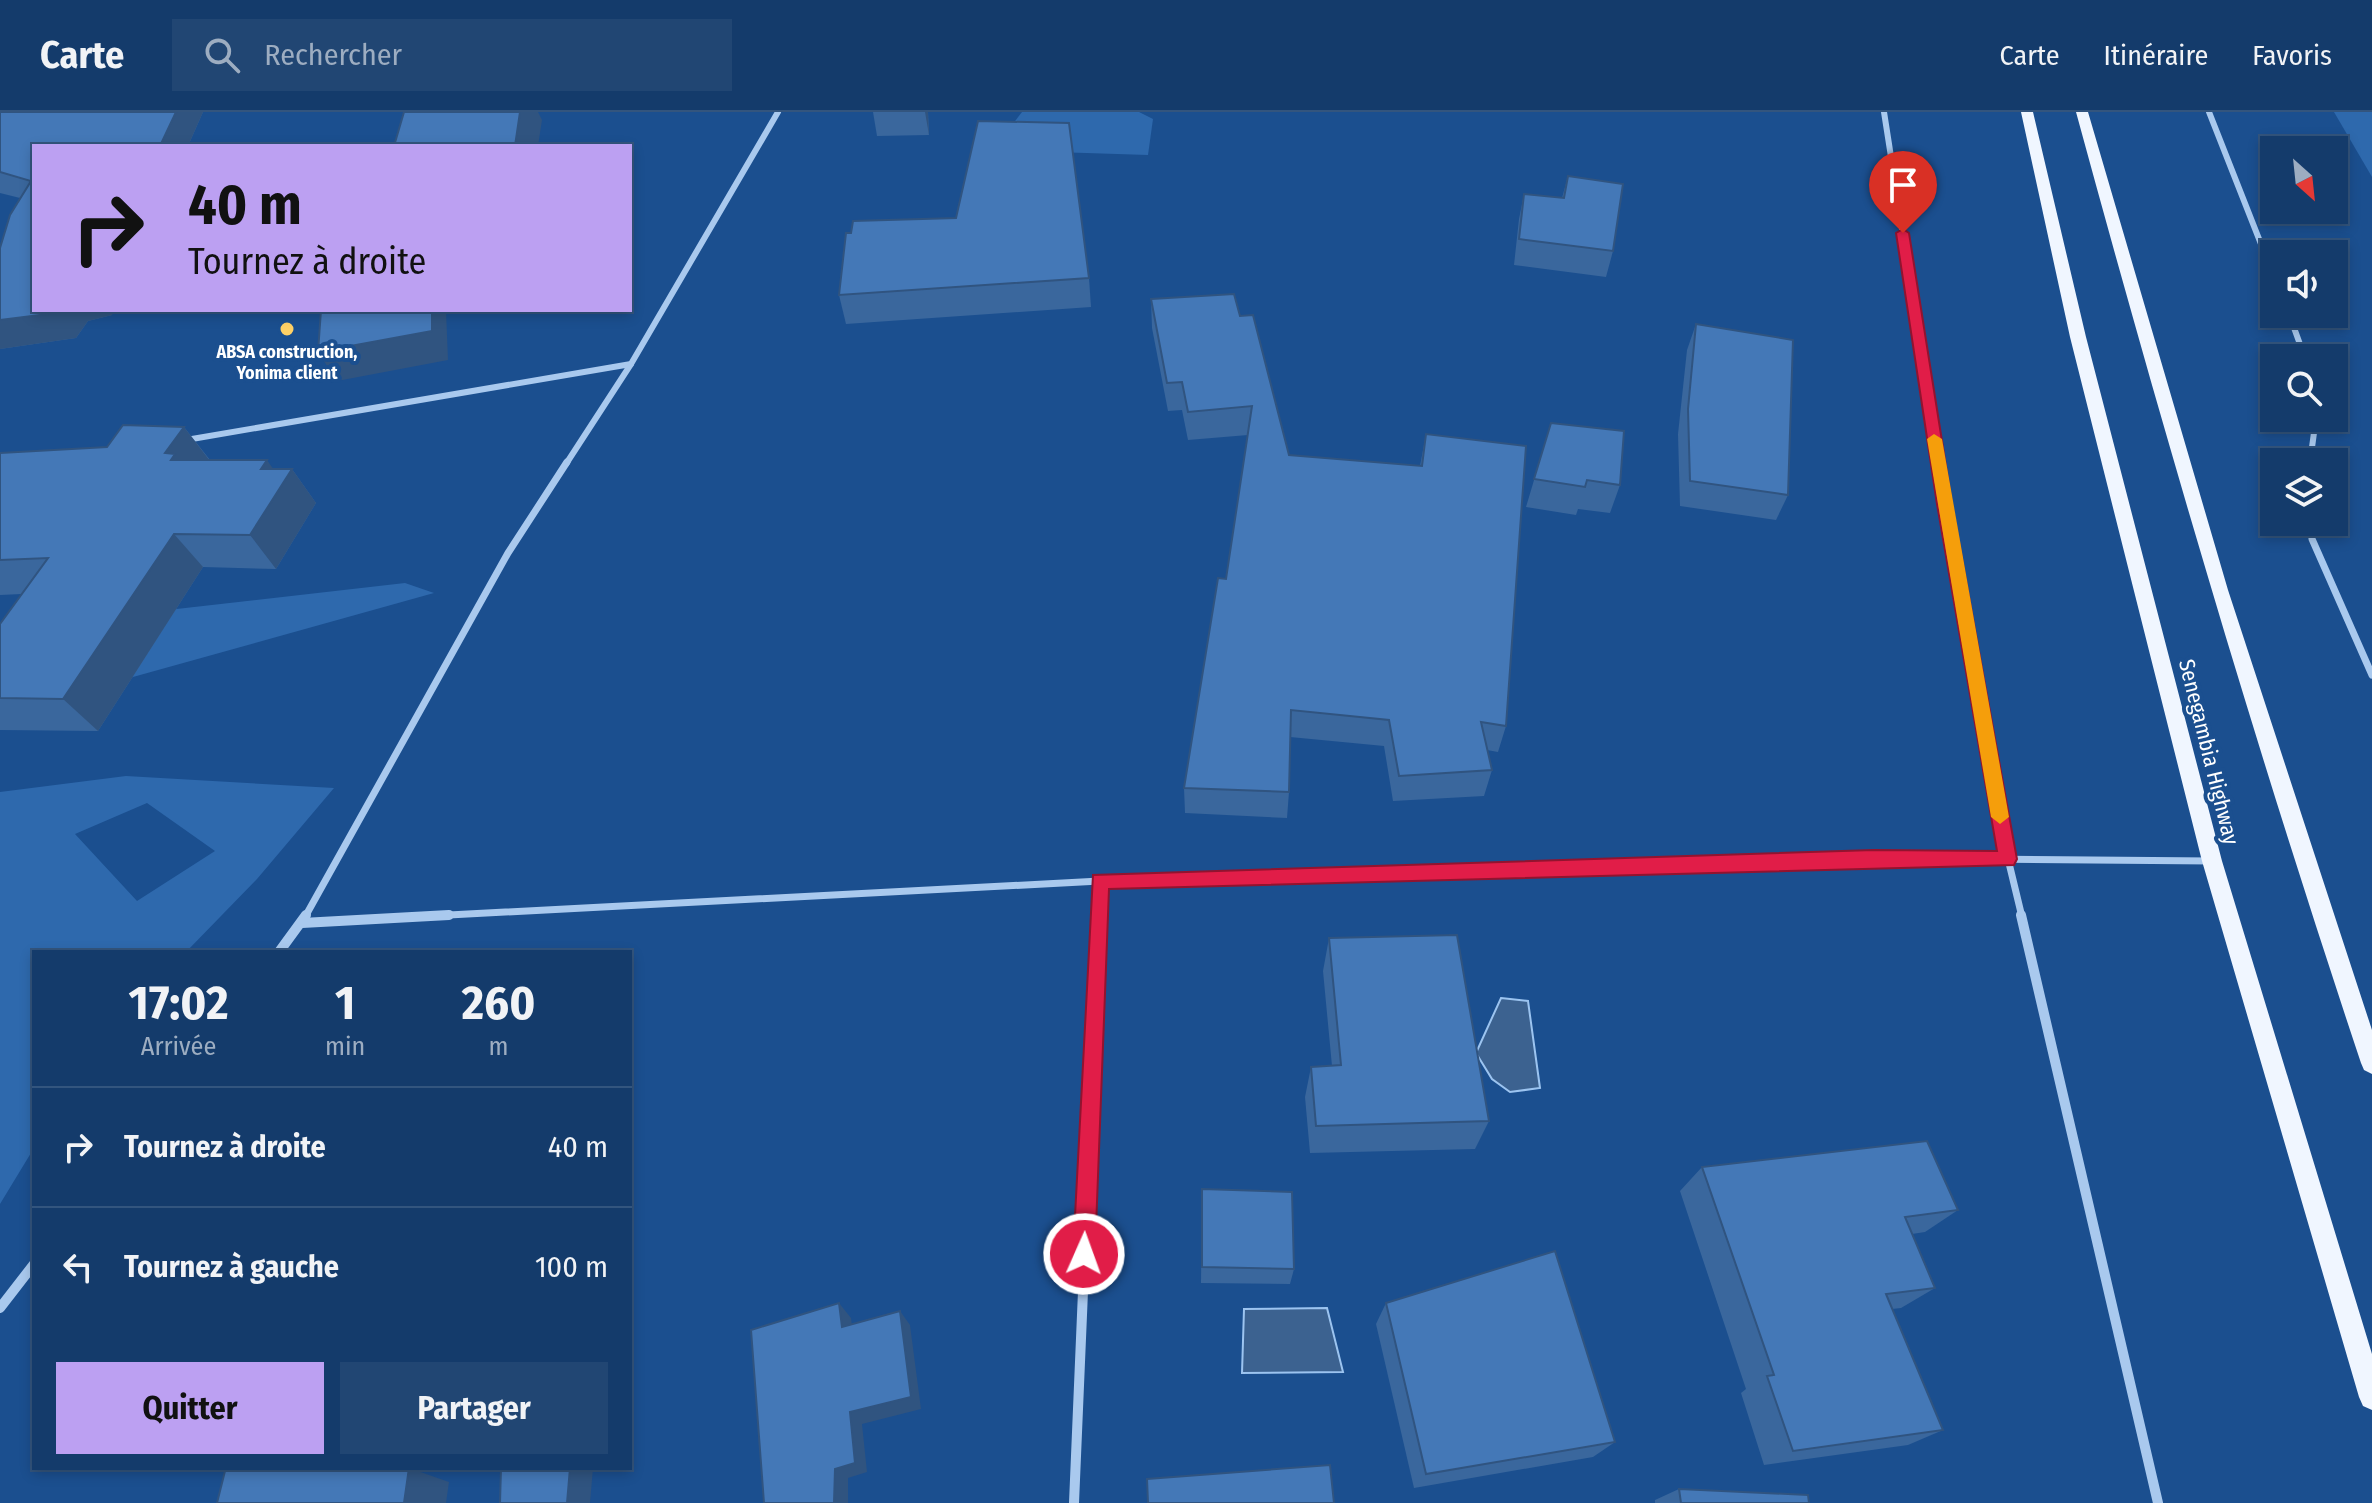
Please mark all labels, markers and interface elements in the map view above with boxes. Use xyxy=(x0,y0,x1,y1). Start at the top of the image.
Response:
search box xyxy=(172,19,732,91)
text: Carte xyxy=(40,32,124,78)
icon: search xyxy=(200,33,244,77)
text: Rechercher xyxy=(264,37,402,73)
text: Carte xyxy=(2000,39,2060,72)
text: Itinéraire xyxy=(2104,39,2208,72)
text: Favoris xyxy=(2252,39,2332,72)
north arrow xyxy=(2260,136,2348,224)
map controls xyxy=(2260,136,2348,536)
pin xyxy=(1869,151,1937,233)
icon: arrive xyxy=(1881,163,1925,207)
text: 40 m xyxy=(188,172,302,239)
icon: right xyxy=(56,176,160,280)
text: Tournez à droite xyxy=(188,240,426,284)
button: sound xyxy=(2260,240,2348,328)
marker: ABSA construction, Yonima client xyxy=(278,320,296,338)
place label: ABSA construction, Yonima client xyxy=(216,341,357,384)
button: search xyxy=(2260,344,2348,432)
button: layers xyxy=(2260,448,2348,536)
street label: Senegambia Highway xyxy=(2173,656,2245,848)
text: 17:02 xyxy=(129,974,228,1032)
text: 1 xyxy=(335,974,355,1032)
text: 260 xyxy=(462,974,535,1032)
text: Arrivée xyxy=(141,1031,216,1062)
text: min xyxy=(325,1031,365,1062)
text: m xyxy=(489,1031,509,1062)
icon: right xyxy=(56,1125,100,1169)
text: Tournez à droite xyxy=(124,1129,326,1165)
text: 40 m xyxy=(548,1129,608,1165)
position arrow xyxy=(1042,1212,1126,1296)
icon: left xyxy=(56,1245,100,1289)
text: Tournez à gauche xyxy=(124,1249,339,1285)
text: 100 m xyxy=(535,1249,608,1285)
button: Quitter xyxy=(56,1362,324,1454)
button: Partager xyxy=(340,1362,608,1454)

